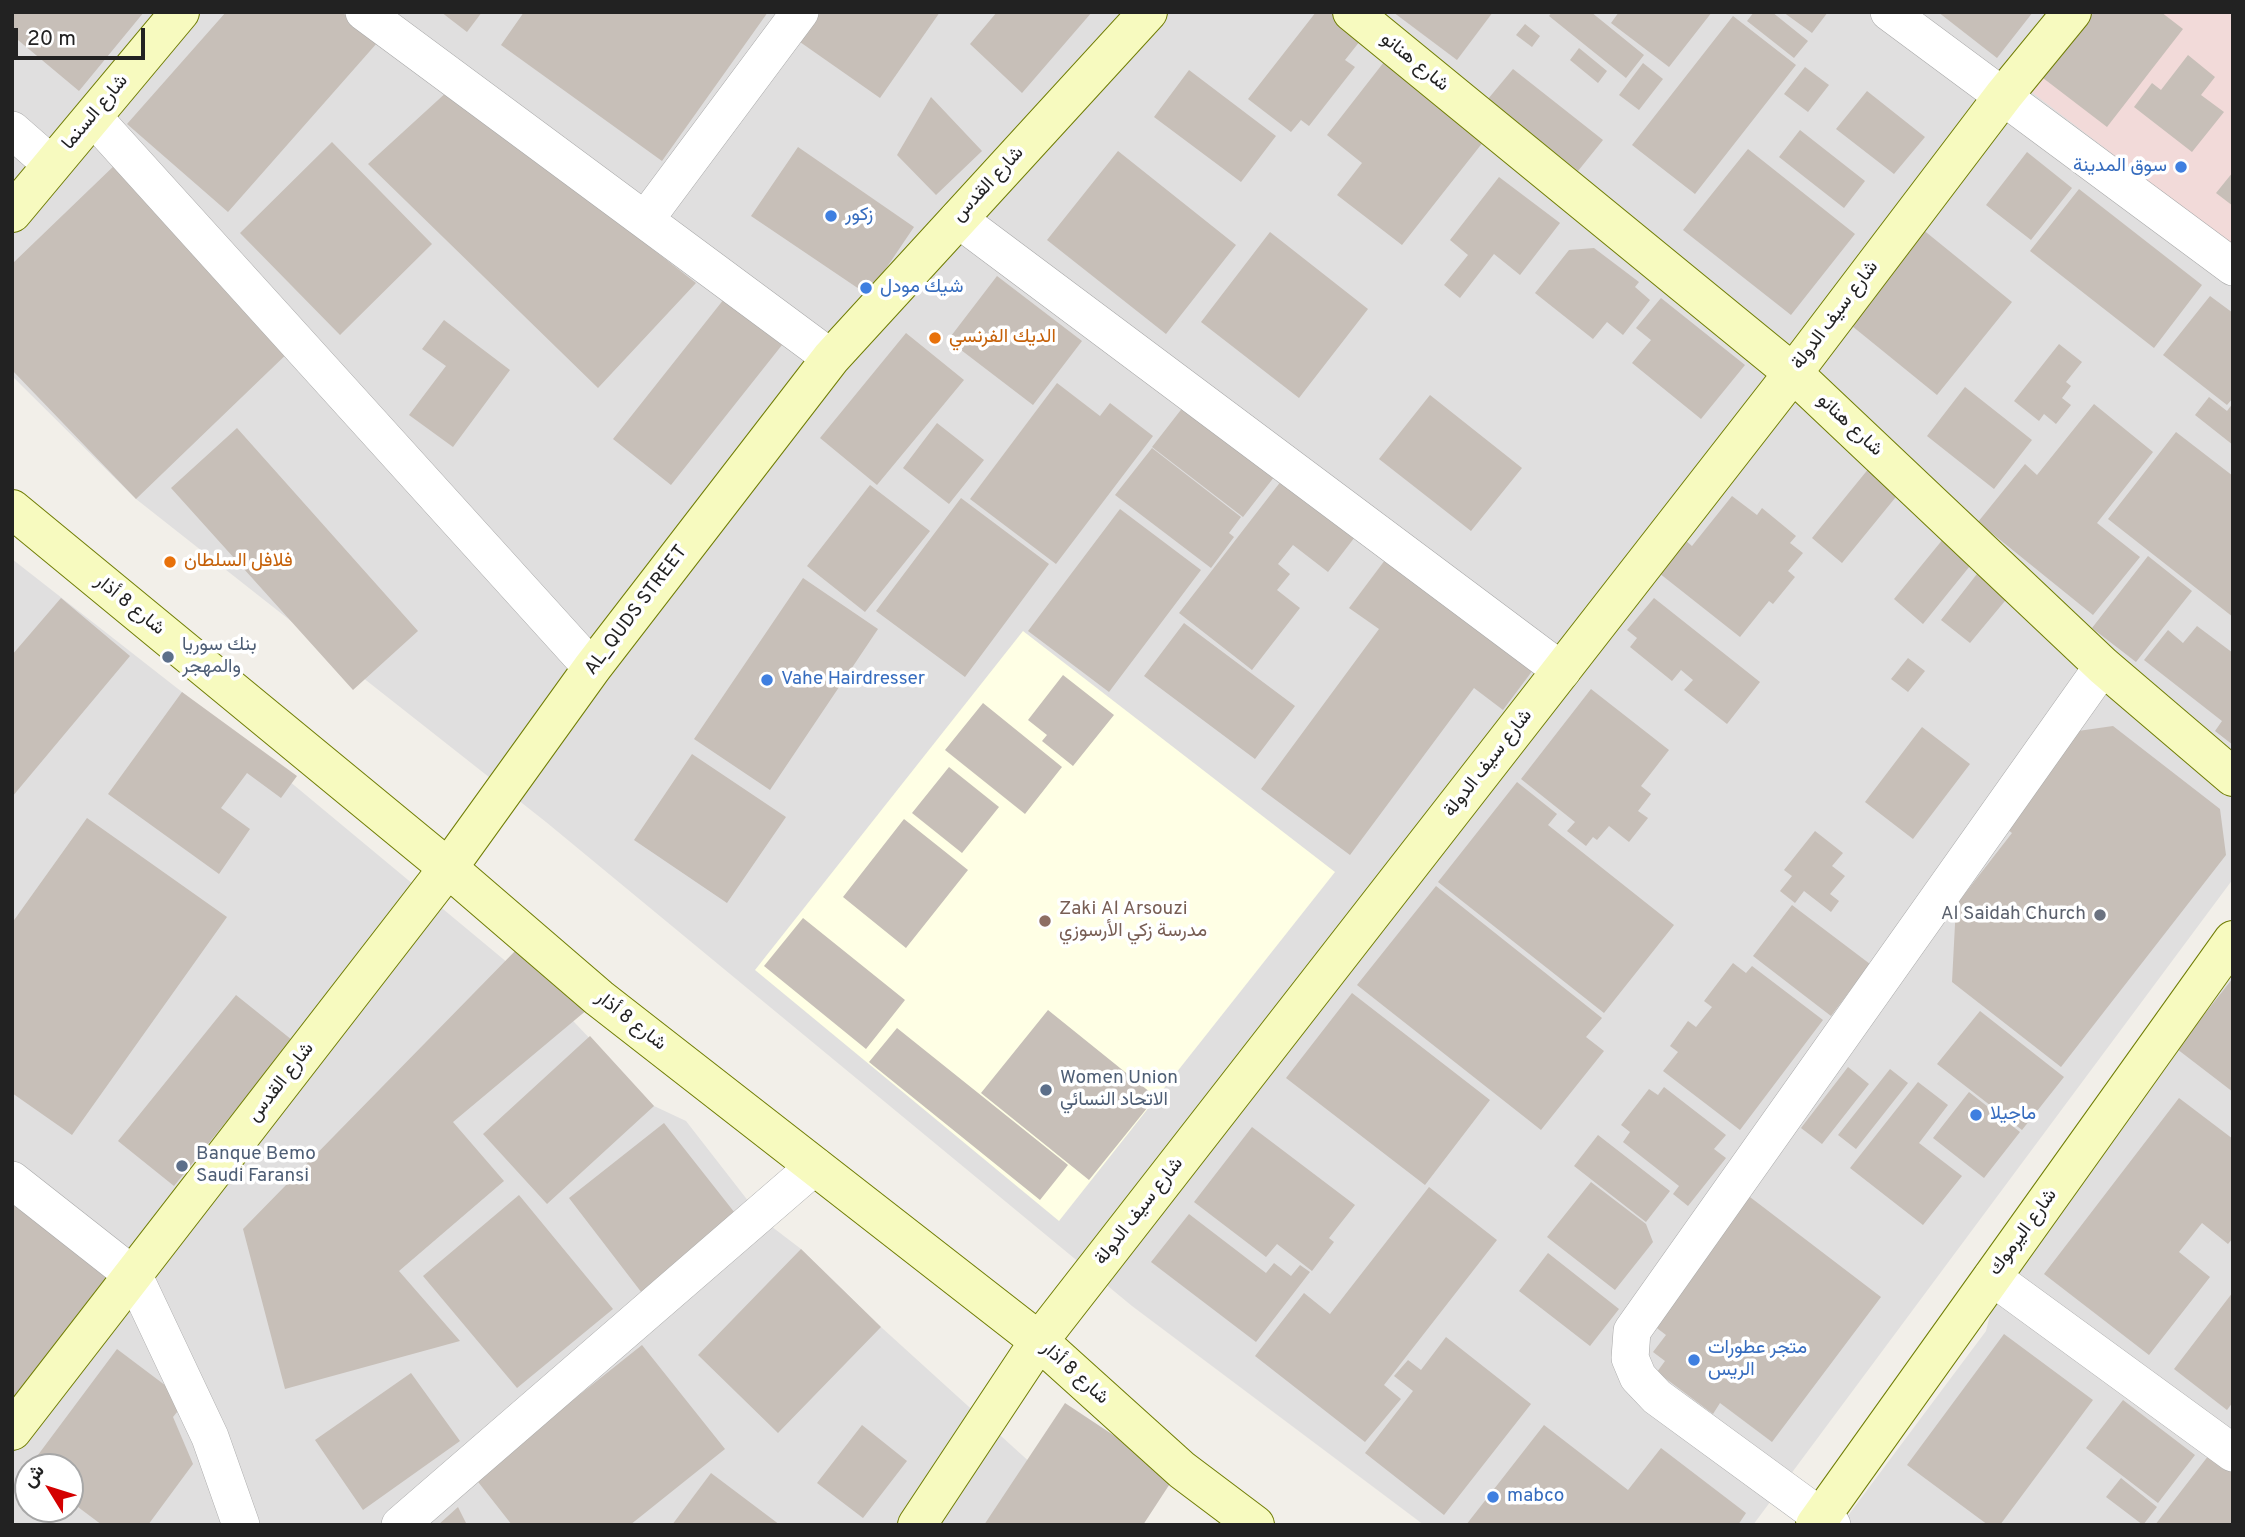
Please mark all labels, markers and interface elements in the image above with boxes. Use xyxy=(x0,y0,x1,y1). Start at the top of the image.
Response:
scale bar xyxy=(18,14,149,58)
text: 20 m xyxy=(27,26,76,53)
street label: شارع هنانو xyxy=(1375,29,1453,97)
street label: شارع السنما xyxy=(58,71,134,155)
street label: شارع القدس xyxy=(948,143,1030,227)
place label: سوق المدينة xyxy=(2073,156,2167,178)
marker: سوق المدينة xyxy=(2173,159,2189,175)
place label: زكور xyxy=(845,205,873,227)
marker: زكور xyxy=(823,208,839,224)
street label: شارع سيف الدولة xyxy=(1788,257,1884,375)
place label: شيك مودل xyxy=(880,277,963,299)
marker: شيك مودل xyxy=(858,280,874,296)
place label: الديك الفرنسي xyxy=(949,327,1056,349)
marker: الديك الفرنسي xyxy=(927,330,943,346)
street label: شارع هنانو xyxy=(1812,390,1886,462)
street label: AL_QUDS STREET xyxy=(581,542,693,680)
place label: فلافل السلطان xyxy=(184,551,293,573)
marker: فلافل السلطان xyxy=(162,554,178,570)
street label: شارع 8 أذار xyxy=(90,571,168,641)
place label: بنك سوريا والمهجر xyxy=(182,635,257,679)
marker: بنك سوريا والمهجر xyxy=(160,649,176,665)
place label: Vahe Hairdresser xyxy=(781,669,925,691)
marker: Vahe Hairdresser xyxy=(759,672,775,688)
street label: شارع سيف الدولة xyxy=(1440,706,1538,822)
place label: Zaki Al Arsouzi مدرسة زكي الأرسوزي xyxy=(1059,899,1207,943)
place label: Al Saidah Church xyxy=(1941,904,2086,926)
marker: Al Saidah Church xyxy=(2092,907,2108,923)
marker: Zaki Al Arsouzi مدرسة زكي الأرسوزي xyxy=(1037,913,1053,929)
street label: شارع 8 أذار xyxy=(590,987,670,1057)
street label: شارع القدس xyxy=(244,1039,320,1127)
place label: Women Union الاتحاد النسائي xyxy=(1060,1068,1178,1112)
marker: Women Union الاتحاد النسائي xyxy=(1038,1082,1054,1098)
place label: ماجيلا xyxy=(1990,1104,2036,1126)
marker: ماجيلا xyxy=(1968,1107,1984,1123)
place label: Banque Bemo Saudi Faransi xyxy=(196,1144,316,1188)
street label: شارع سيف الدولة xyxy=(1091,1154,1189,1270)
marker: Banque Bemo Saudi Faransi xyxy=(174,1158,190,1174)
street label: شارع اليرموك xyxy=(1985,1185,2063,1281)
street label: شارع 8 أذار xyxy=(1035,1338,1113,1410)
place label: متجر عطورات الريس xyxy=(1708,1338,1807,1382)
marker: متجر عطورات الريس xyxy=(1686,1352,1702,1368)
north arrow xyxy=(14,1453,84,1523)
text: ش xyxy=(18,1460,51,1493)
place label: mabco xyxy=(1507,1486,1564,1508)
marker: mabco xyxy=(1485,1489,1501,1505)

